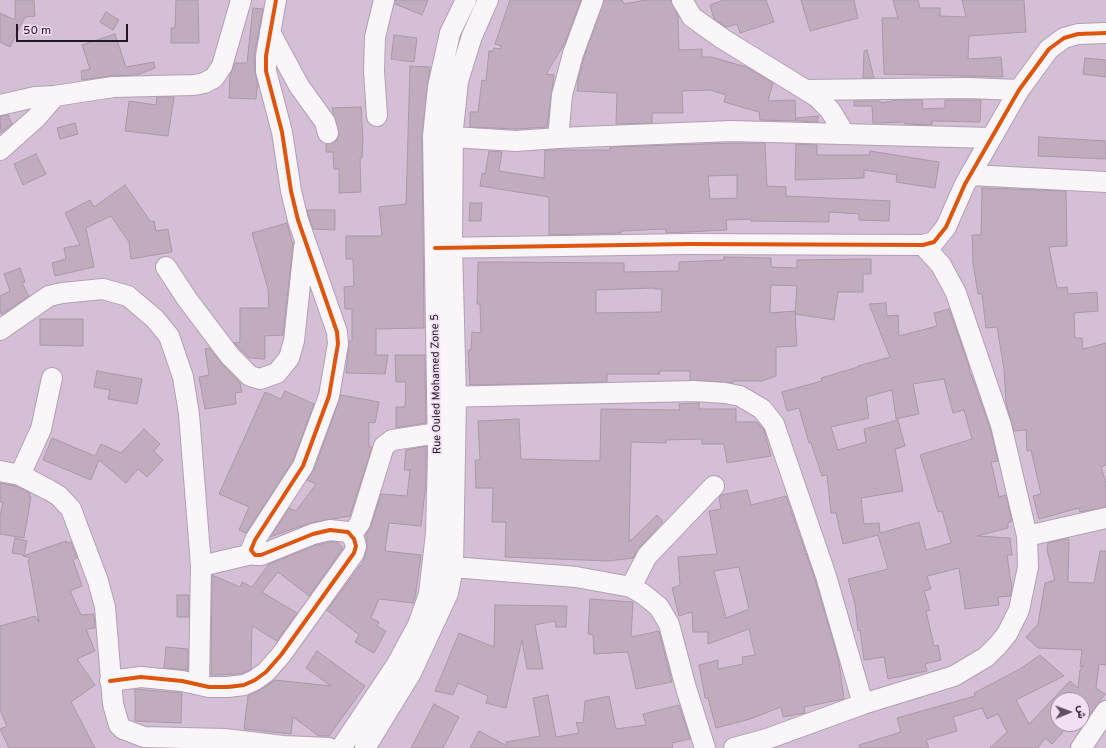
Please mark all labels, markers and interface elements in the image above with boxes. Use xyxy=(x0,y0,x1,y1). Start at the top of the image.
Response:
scale bar xyxy=(18,16,130,42)
text: 50 m xyxy=(23,23,51,39)
street label: Rue Ouled Mohamed Zone 5 xyxy=(429,314,445,454)
north arrow xyxy=(1050,692,1090,732)
text: ش xyxy=(1074,705,1088,719)

